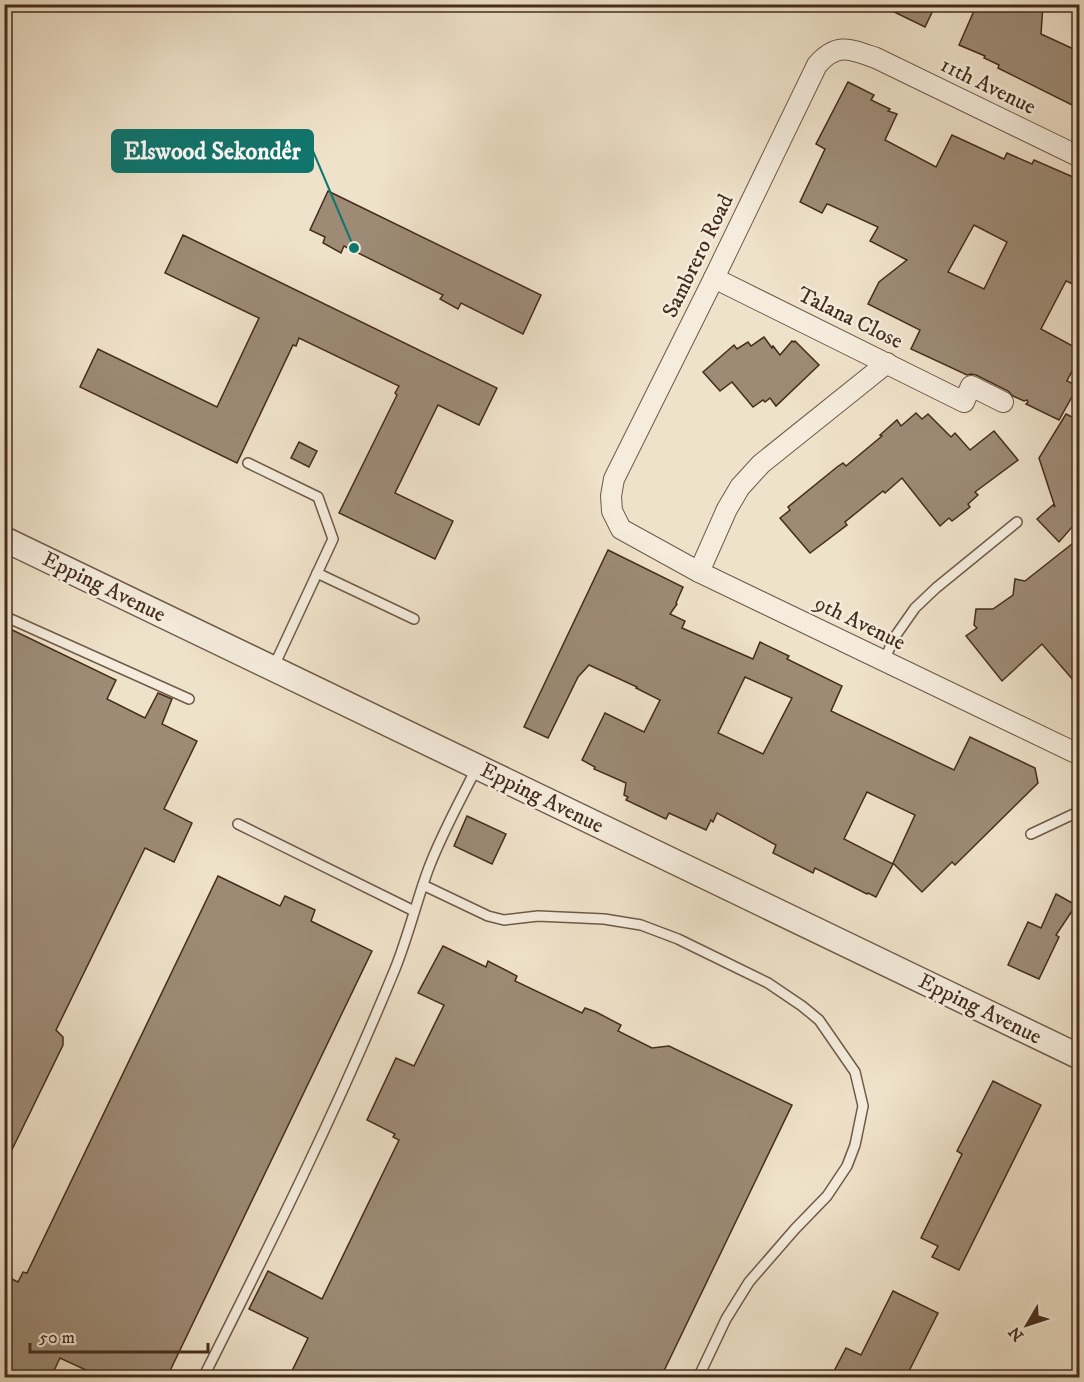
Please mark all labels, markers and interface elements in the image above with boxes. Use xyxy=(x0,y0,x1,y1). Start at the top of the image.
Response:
street label: 11th Avenue xyxy=(936,51,1040,121)
callout: Elswood Sekondêr xyxy=(112,130,313,172)
text: Elswood Sekondêr xyxy=(123,137,302,167)
street label: Sambrero Road xyxy=(656,190,740,322)
street label: Talana Close xyxy=(793,281,907,355)
street label: Epping Avenue xyxy=(38,546,170,628)
street label: 9th Avenue xyxy=(809,589,910,657)
street label: Epping Avenue xyxy=(476,757,608,839)
street label: Epping Avenue xyxy=(914,968,1046,1050)
north arrow xyxy=(997,1295,1057,1355)
scale bar xyxy=(30,1316,208,1354)
text: N xyxy=(1004,1322,1028,1345)
text: 50 m xyxy=(39,1327,75,1349)

